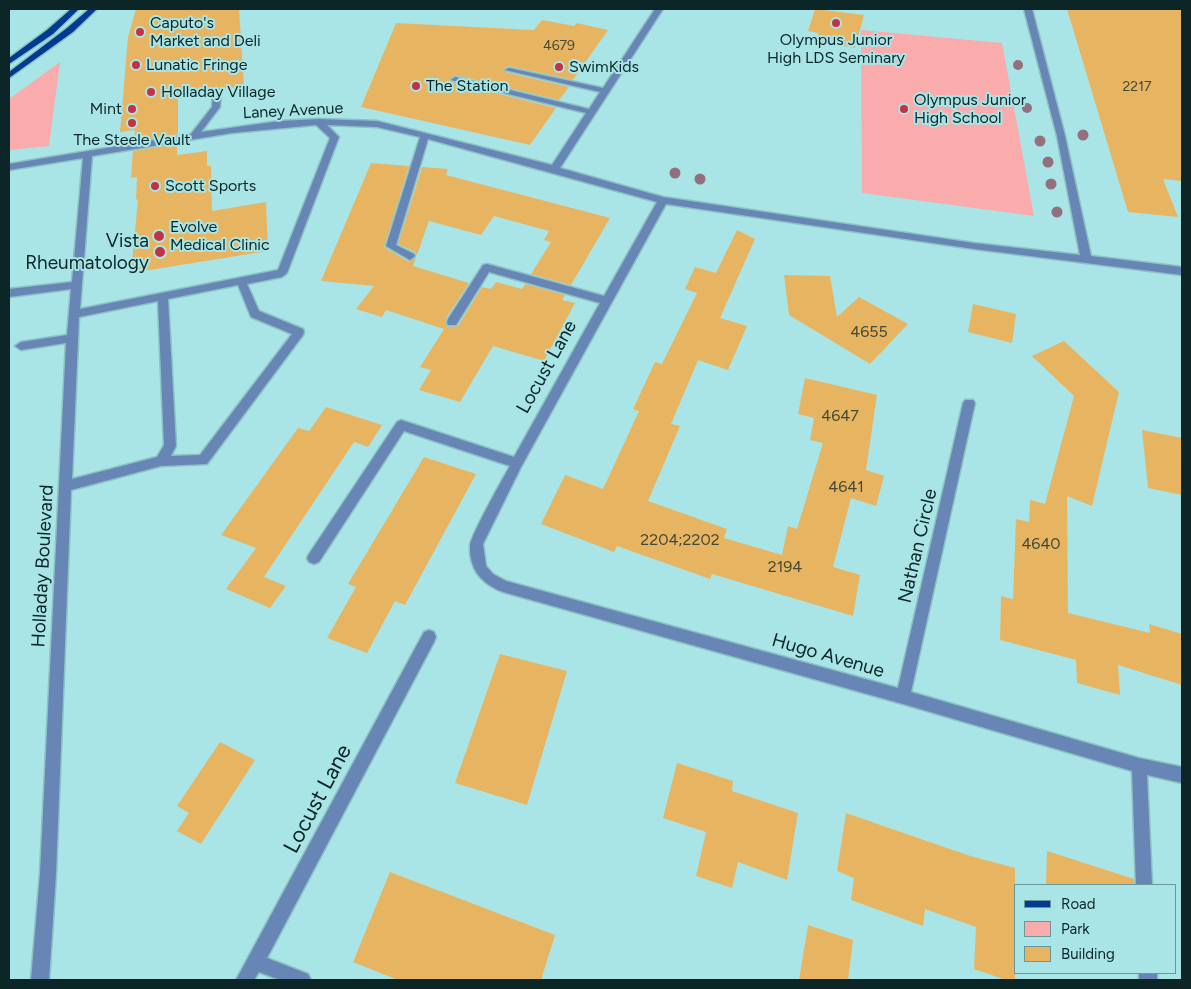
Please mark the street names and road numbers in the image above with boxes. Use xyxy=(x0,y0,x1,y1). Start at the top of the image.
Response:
street label: Laney Avenue xyxy=(242,99,344,123)
street label: Locust Lane xyxy=(512,316,582,418)
street label: Holladay Boulevard xyxy=(27,484,59,648)
street label: Nathan Circle xyxy=(894,487,942,605)
street label: Hugo Avenue xyxy=(769,629,887,683)
street label: Locust Lane xyxy=(278,740,358,858)

